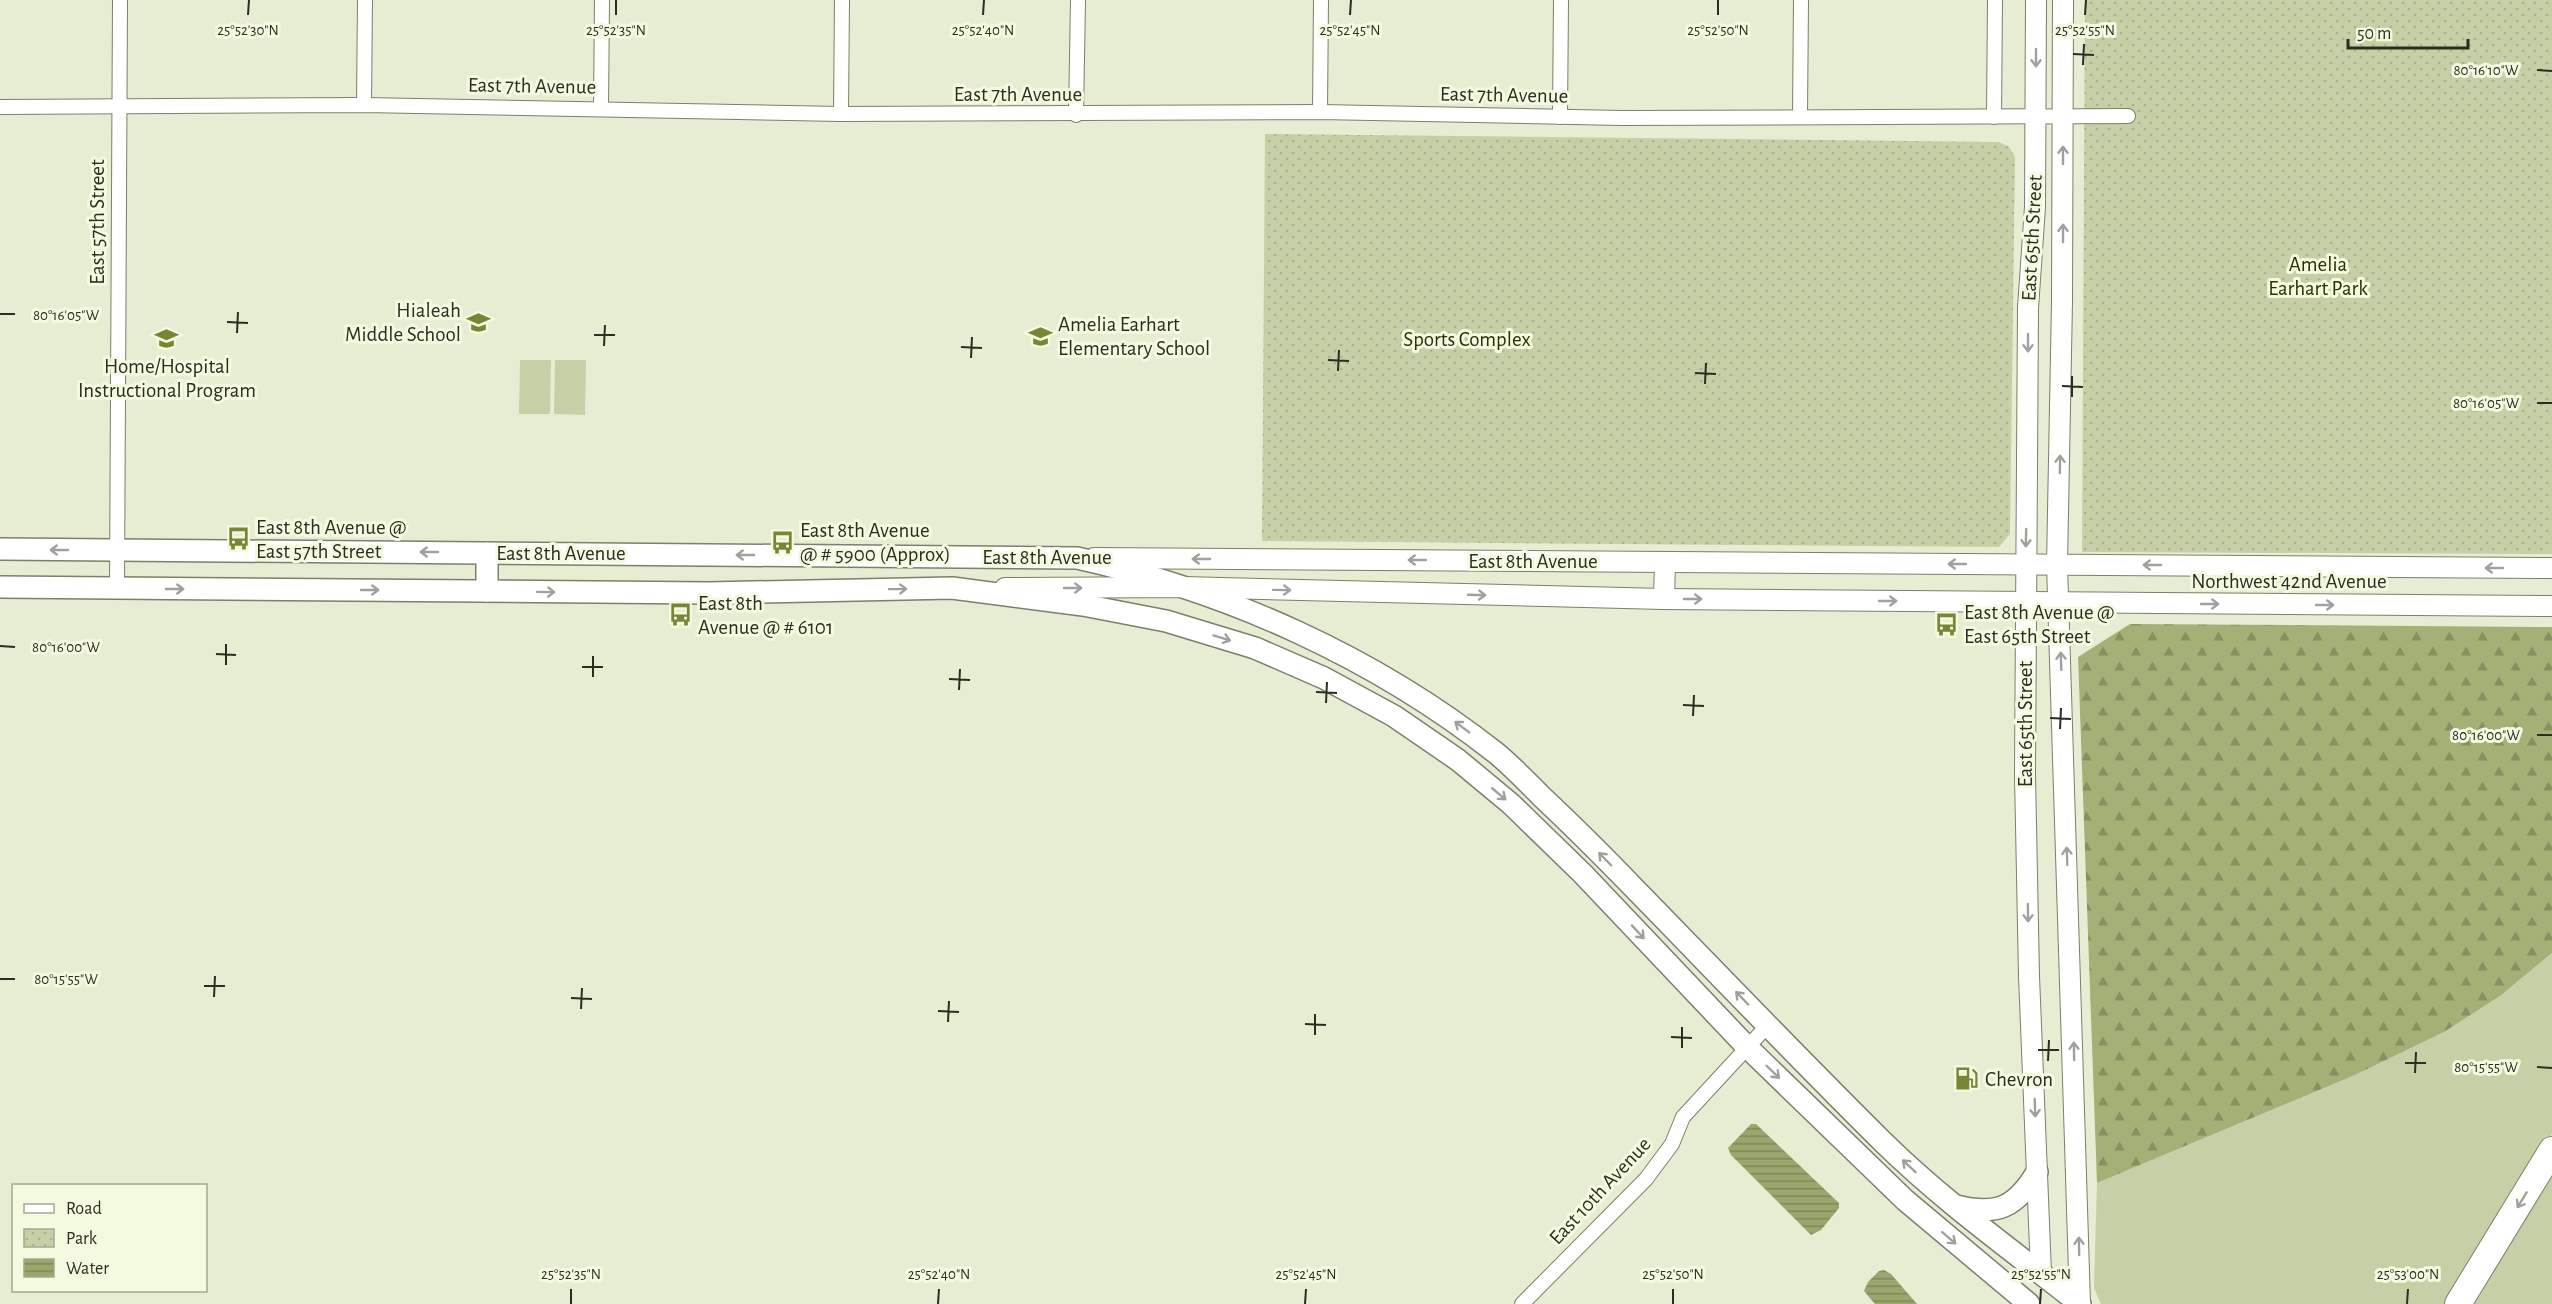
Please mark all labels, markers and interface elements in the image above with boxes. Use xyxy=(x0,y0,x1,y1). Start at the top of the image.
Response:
scale bar xyxy=(2348,12,2468,50)
text: 25°52'30"N xyxy=(217,23,279,38)
text: 25°52'35"N xyxy=(586,23,646,38)
text: 25°52'40"N xyxy=(952,23,1014,38)
text: 25°52'45"N xyxy=(1319,23,1381,38)
text: 25°52'50"N xyxy=(1687,23,1749,38)
text: 25°52'55"N xyxy=(2055,23,2115,38)
text: 50 m xyxy=(2357,25,2391,43)
one-way arrow xyxy=(2030,48,2042,68)
text: 80°16'10"W xyxy=(2453,63,2519,78)
street label: East 7th Avenue xyxy=(468,74,596,98)
street label: East 7th Avenue xyxy=(1440,83,1568,107)
street label: East 7th Avenue xyxy=(954,84,1082,105)
one-way arrow xyxy=(2057,146,2069,166)
street label: East 57th Street xyxy=(87,159,108,285)
street label: East 65th Street xyxy=(2018,174,2046,302)
one-way arrow xyxy=(2057,223,2069,243)
park label: Amelia Earhart Park xyxy=(2268,254,2368,299)
place label: Hialeah Middle School xyxy=(345,300,461,345)
text: 80°16'05"W xyxy=(33,308,100,323)
school or university icon: Hialeah Middle School xyxy=(466,309,492,335)
place label: Amelia Earhart Elementary School xyxy=(1058,314,1210,359)
school or university icon: Amelia Earhart Elementary School xyxy=(1027,323,1053,349)
school or university icon: Home/Hospital Instructional Program xyxy=(154,325,180,351)
park label: Sports Complex xyxy=(1403,329,1531,350)
one-way arrow xyxy=(2022,333,2034,353)
place label: Home/Hospital Instructional Program xyxy=(78,356,256,401)
text: 80°16'05"W xyxy=(2453,396,2520,411)
one-way arrow xyxy=(2054,455,2066,475)
place label: East 8th Avenue @ East 57th Street xyxy=(256,517,406,562)
place label: East 8th Avenue @ # 5900 (Approx) xyxy=(800,520,951,565)
bus stop icon: East 8th Avenue @ East 57th Street xyxy=(225,526,251,552)
one-way arrow xyxy=(2020,528,2032,548)
bus stop icon: East 8th Avenue @ # 5900 (Approx) xyxy=(769,529,795,555)
street label: East 8th Avenue xyxy=(496,543,626,564)
one-way arrow xyxy=(49,544,69,556)
one-way arrow xyxy=(419,547,439,558)
street label: East 8th Avenue xyxy=(982,547,1112,568)
one-way arrow xyxy=(736,549,756,561)
street label: East 8th Avenue xyxy=(1468,551,1598,572)
one-way arrow xyxy=(1192,553,1212,565)
one-way arrow xyxy=(1408,554,1428,566)
one-way arrow xyxy=(1948,558,1967,570)
one-way arrow xyxy=(2142,559,2162,571)
one-way arrow xyxy=(2484,562,2504,574)
street label: Northwest 42nd Avenue xyxy=(2191,571,2387,592)
one-way arrow xyxy=(1063,582,1083,594)
one-way arrow xyxy=(165,583,185,594)
one-way arrow xyxy=(888,583,908,594)
one-way arrow xyxy=(360,584,380,596)
one-way arrow xyxy=(1271,584,1291,596)
one-way arrow xyxy=(535,586,555,598)
one-way arrow xyxy=(1466,589,1486,601)
place label: East 8th Avenue @ # 6101 xyxy=(698,593,833,638)
one-way arrow xyxy=(1682,594,1702,605)
one-way arrow xyxy=(1877,595,1897,607)
one-way arrow xyxy=(2199,598,2219,610)
one-way arrow xyxy=(2315,599,2335,611)
bus stop icon: East 8th Avenue @ # 6101 xyxy=(667,602,693,628)
place label: East 8th Avenue @ East 65th Street xyxy=(1964,602,2114,647)
bus stop icon: East 8th Avenue @ East 65th Street xyxy=(1933,611,1959,637)
one-way arrow xyxy=(1212,633,1231,644)
text: 80°16'00"W xyxy=(32,640,100,655)
one-way arrow xyxy=(2055,651,2066,671)
street label: East 65th Street xyxy=(2015,660,2036,787)
one-way arrow xyxy=(1454,721,1470,734)
text: 80°16'00"W xyxy=(2452,728,2520,743)
one-way arrow xyxy=(1491,788,1507,801)
one-way arrow xyxy=(2062,846,2073,866)
one-way arrow xyxy=(1598,851,1613,866)
one-way arrow xyxy=(2022,902,2034,922)
one-way arrow xyxy=(1630,924,1645,939)
text: 80°15'55"W xyxy=(34,972,98,987)
one-way arrow xyxy=(1734,991,1749,1006)
one-way arrow xyxy=(2068,1041,2080,1061)
text: 80°15'55"W xyxy=(2454,1060,2518,1075)
one-way arrow xyxy=(1765,1065,1780,1079)
fuel station icon: Chevron xyxy=(1954,1066,1980,1092)
place label: Chevron xyxy=(1985,1069,2053,1090)
one-way arrow xyxy=(2029,1097,2040,1117)
street label: East 10th Avenue xyxy=(1545,1133,1655,1249)
one-way arrow xyxy=(1902,1159,1917,1173)
legend xyxy=(12,1184,207,1292)
one-way arrow xyxy=(2515,1191,2527,1208)
text: Road xyxy=(66,1200,102,1218)
text: Park xyxy=(66,1230,98,1248)
one-way arrow xyxy=(1941,1231,1956,1245)
one-way arrow xyxy=(2073,1236,2085,1256)
text: Water xyxy=(66,1260,109,1278)
text: 25°52'35"N xyxy=(541,1267,601,1282)
text: 25°52'40"N xyxy=(908,1267,970,1282)
text: 25°52'45"N xyxy=(1275,1267,1337,1282)
text: 25°52'50"N xyxy=(1642,1267,1704,1282)
text: 25°52'55"N xyxy=(2011,1267,2071,1282)
text: 25°53'00"N xyxy=(2377,1267,2439,1282)

